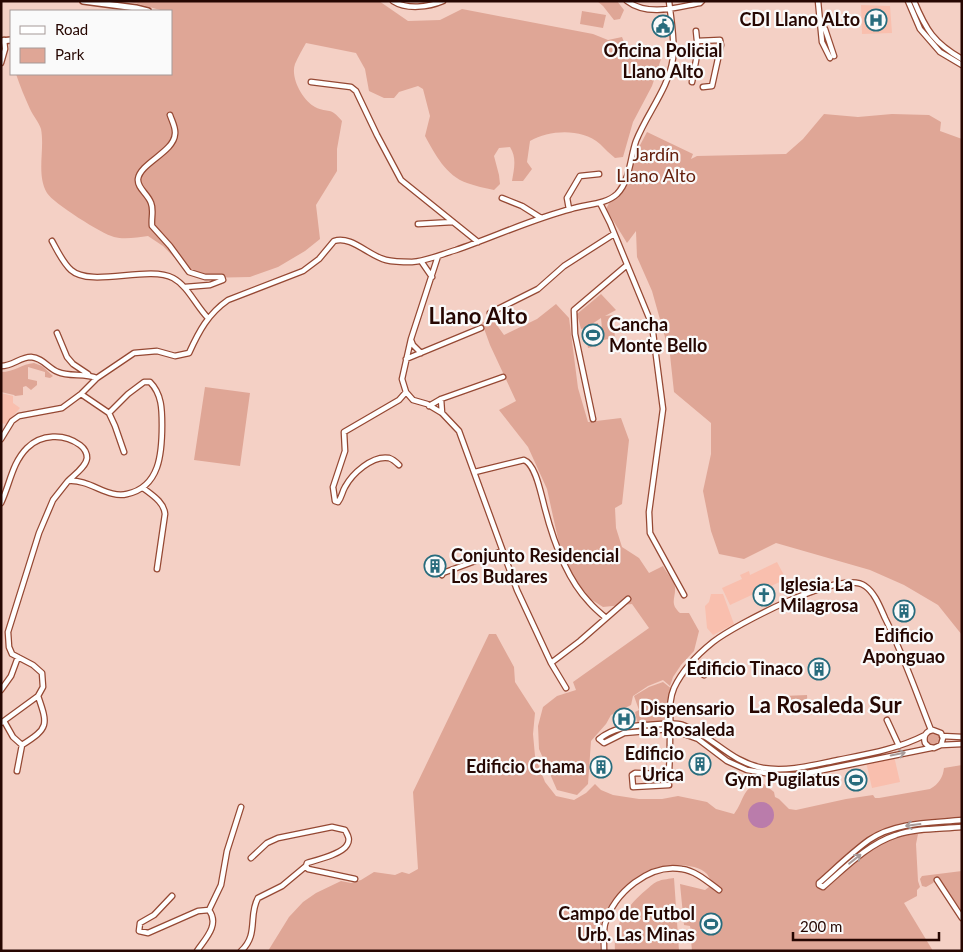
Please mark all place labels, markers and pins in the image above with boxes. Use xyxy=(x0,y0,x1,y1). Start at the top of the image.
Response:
place label: CDI Llano ALto xyxy=(739,8,860,30)
hospital icon: CDI Llano ALto xyxy=(864,8,888,32)
public building icon: Oficina Policial Llano Alto xyxy=(651,14,675,38)
place label: Oficina Policial Llano Alto xyxy=(603,39,723,82)
place label: Cancha Monte Bello xyxy=(609,313,707,356)
sports icon: Cancha Monte Bello xyxy=(581,323,605,347)
place label: Conjunto Residencial Los Budares xyxy=(451,544,619,587)
building icon: Conjunto Residencial Los Budares xyxy=(423,554,447,578)
place label: Iglesia La Milagrosa xyxy=(780,573,858,616)
church icon: Iglesia La Milagrosa xyxy=(752,583,776,607)
building icon: Edificio Aponguao xyxy=(892,599,916,623)
place label: Edificio Aponguao xyxy=(862,624,945,667)
place label: Edificio Tinaco xyxy=(687,657,803,679)
building icon: Edificio Tinaco xyxy=(807,657,831,681)
place label: Dispensario La Rosaleda xyxy=(640,697,735,740)
hospital icon: Dispensario La Rosaleda xyxy=(612,707,636,731)
place label: Edificio Urica xyxy=(625,742,684,785)
building icon: Edificio Urica xyxy=(688,752,712,776)
place label: Edificio Chama xyxy=(466,755,585,777)
building icon: Edificio Chama xyxy=(589,755,613,779)
place label: Gym Pugilatus xyxy=(725,768,840,790)
sports icon: Gym Pugilatus xyxy=(844,768,868,792)
place label: Campo de Futbol Urb. Las Minas xyxy=(558,902,695,945)
sports icon: Campo de Futbol Urb. Las Minas xyxy=(699,912,723,936)

